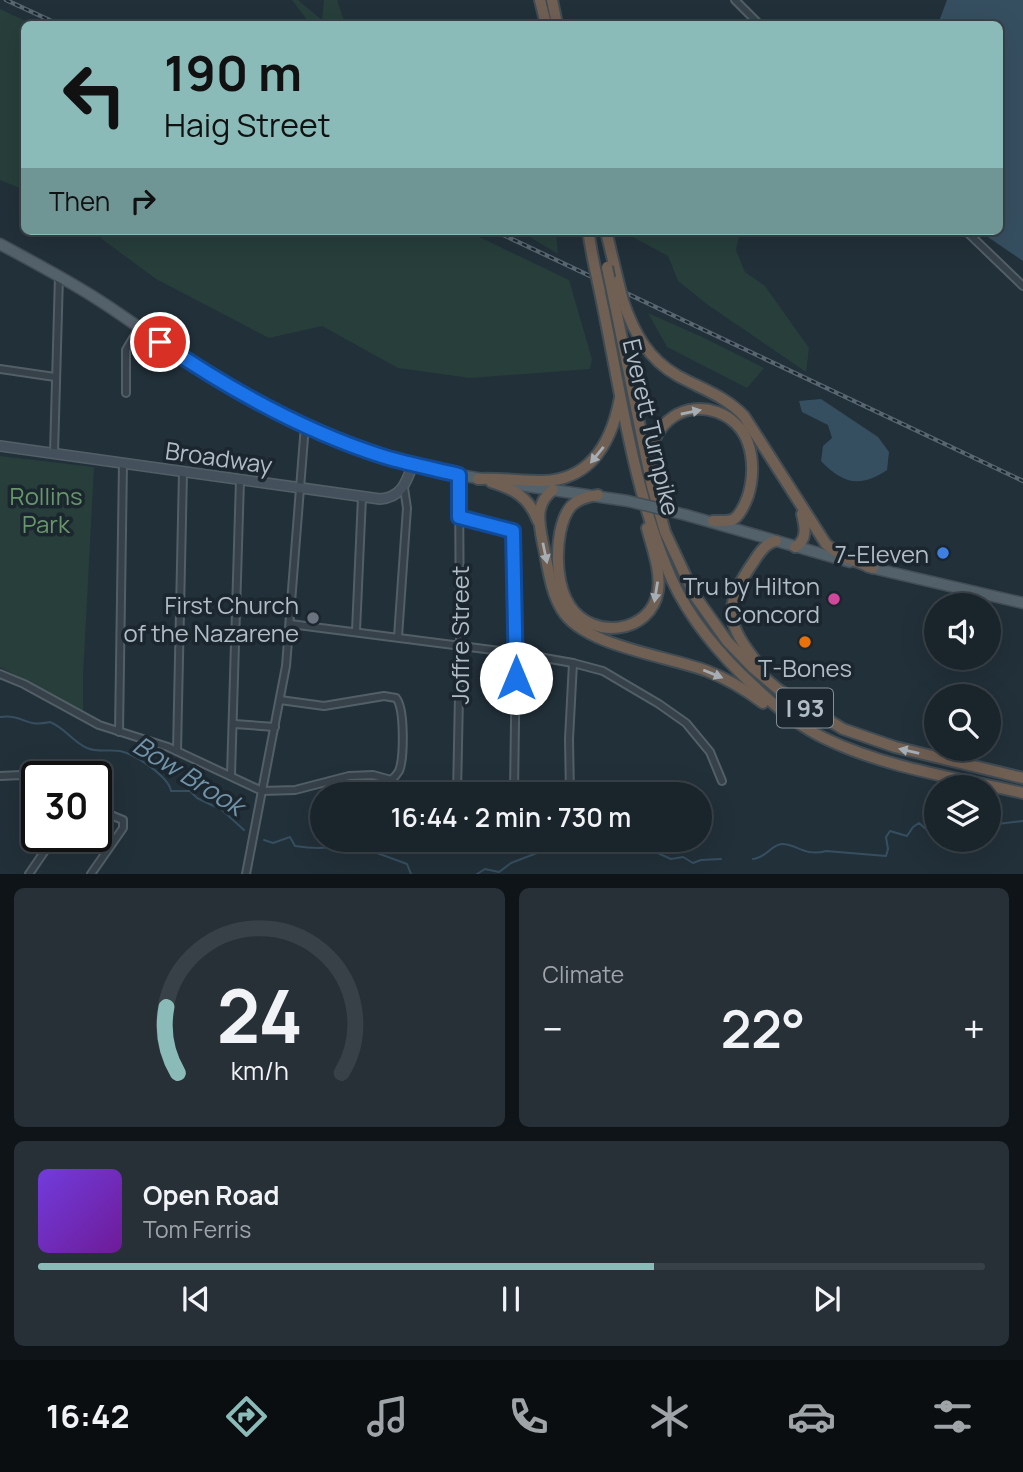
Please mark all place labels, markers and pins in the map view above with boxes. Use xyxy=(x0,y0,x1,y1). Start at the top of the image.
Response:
pin xyxy=(130,312,190,372)
place label: 7-Eleven xyxy=(835,537,929,570)
marker: 7-Eleven xyxy=(935,545,951,561)
place label: Tru by Hilton Concord xyxy=(683,569,820,630)
place label: First Church of the Nazarene xyxy=(123,588,299,649)
marker: Tru by Hilton Concord xyxy=(826,591,842,607)
marker: First Church of the Nazarene xyxy=(305,610,321,626)
marker: T-Bones xyxy=(797,634,813,650)
place label: T-Bones xyxy=(758,651,852,684)

